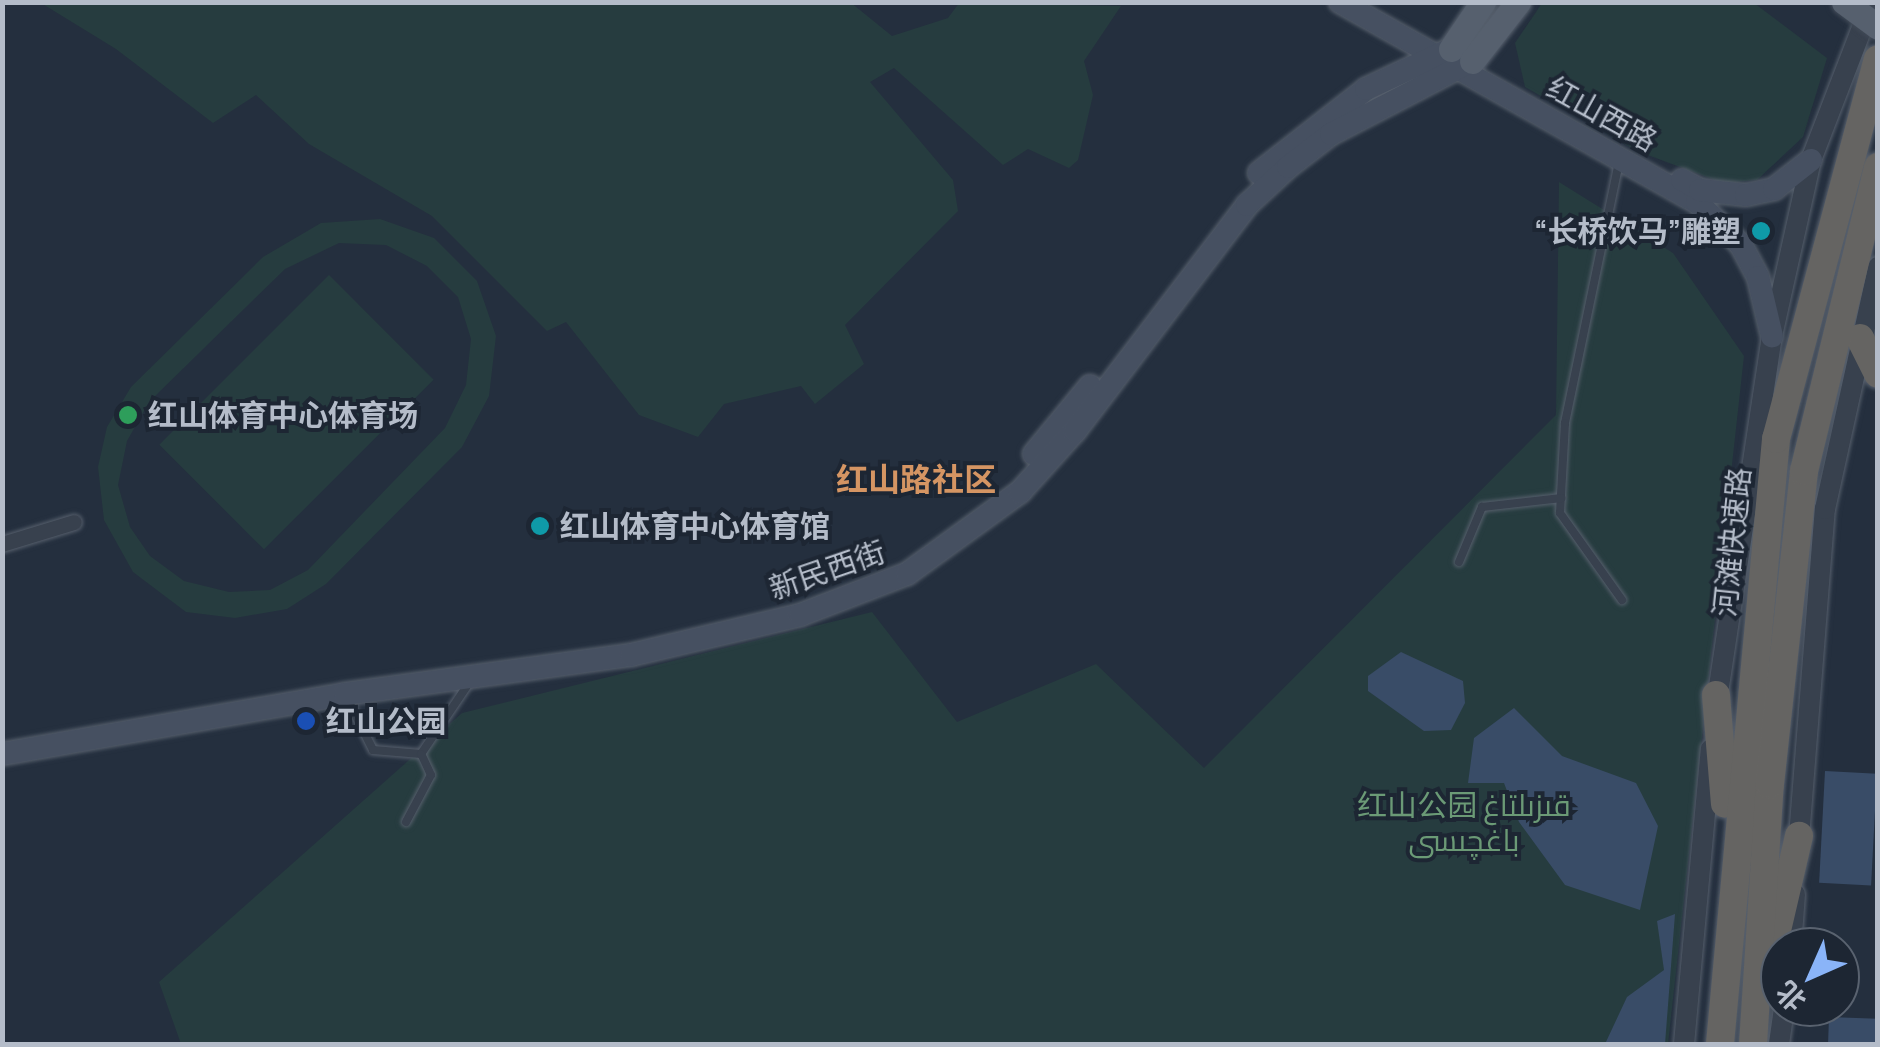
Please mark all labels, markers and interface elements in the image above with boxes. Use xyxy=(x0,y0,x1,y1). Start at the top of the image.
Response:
street label: 红山西路 xyxy=(1541,69,1663,159)
place label: “长桥饮马”雕塑 xyxy=(1534,213,1741,249)
marker: “长桥饮马”雕塑 xyxy=(1750,220,1772,242)
place label: 红山体育中心体育场 xyxy=(148,397,418,433)
marker: 红山体育中心体育场 xyxy=(117,404,139,426)
district label: 红山路社区 xyxy=(836,460,996,498)
street label: 河滩快速路 xyxy=(1706,466,1758,618)
place label: 红山体育中心体育馆 xyxy=(560,508,830,544)
marker: 红山体育中心体育馆 xyxy=(529,515,551,537)
street label: 新民西街 xyxy=(764,533,890,607)
place label: 红山公园 xyxy=(326,703,446,739)
marker: 红山公园 xyxy=(295,710,317,732)
park label: 红山公园 قىزىلتاغ باغچىسى xyxy=(1357,787,1571,858)
north arrow xyxy=(1760,927,1860,1027)
text: 北 xyxy=(1767,973,1814,1020)

